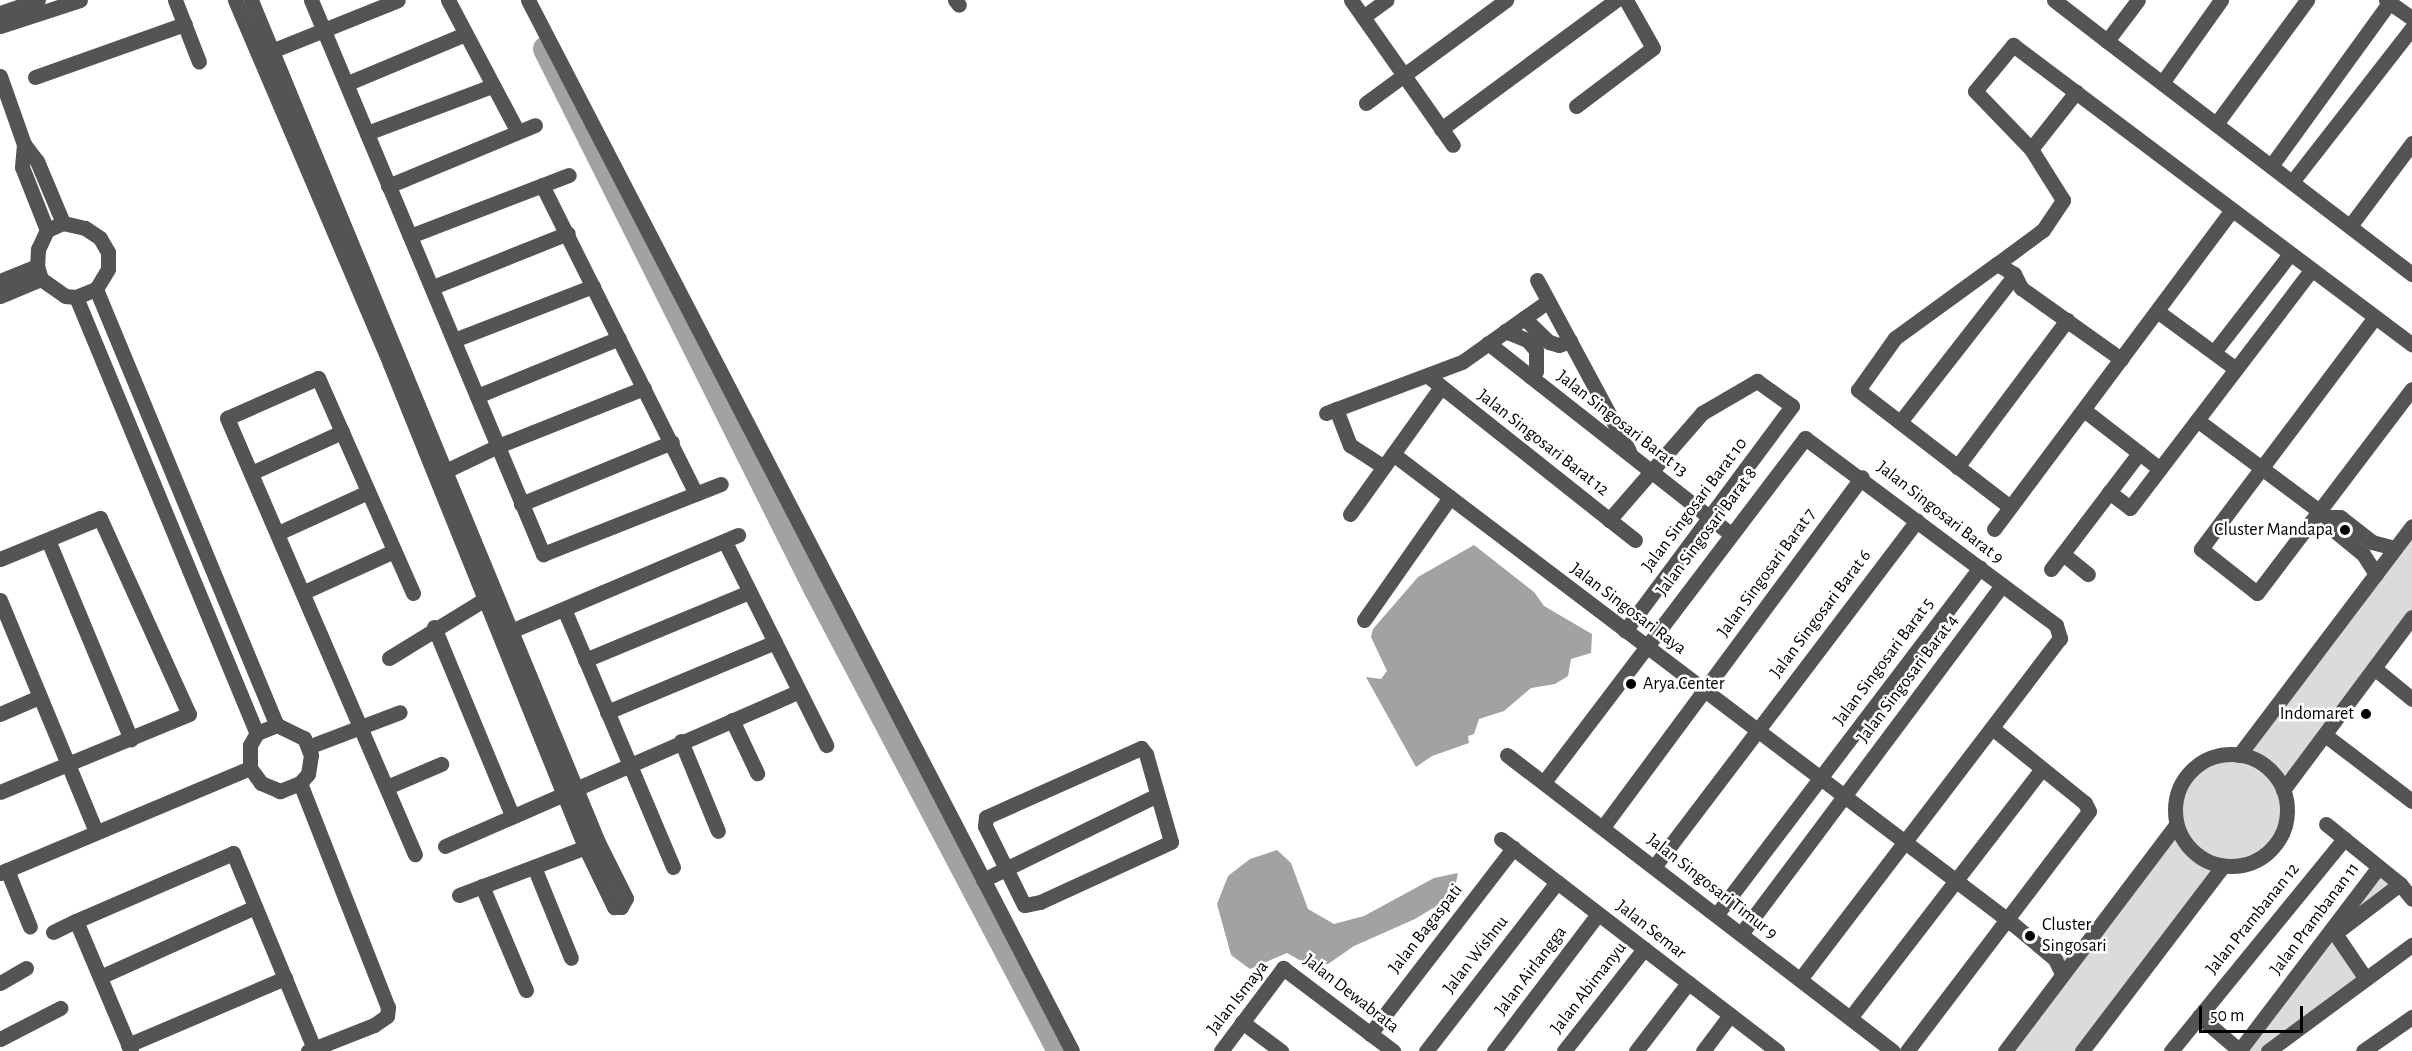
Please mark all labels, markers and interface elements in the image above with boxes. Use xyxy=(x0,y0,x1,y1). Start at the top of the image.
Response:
street label: Jalan Singosari Barat 13 xyxy=(1552,366,1692,482)
street label: Jalan Singosari Barat 12 xyxy=(1473,385,1613,501)
street label: Jalan Singosari Barat 10 xyxy=(1638,434,1752,576)
street label: Jalan Singosari Barat 9 xyxy=(1872,457,2008,569)
street label: Jalan Singosari Barat 8 xyxy=(1652,464,1762,600)
street label: Jalan Singosari Barat 7 xyxy=(1713,504,1821,642)
place label: Cluster Mandapa xyxy=(2214,519,2333,541)
marker: Cluster Mandapa xyxy=(2338,523,2352,537)
street label: Jalan Singosari Barat 6 xyxy=(1766,546,1876,682)
street label: Jalan Singosari Raya xyxy=(1566,558,1690,660)
street label: Jalan Singosari Barat 5 xyxy=(1829,594,1939,730)
street label: Jalan Singosari Barat 4 xyxy=(1853,611,1963,747)
place label: Arya.Center xyxy=(1643,673,1724,695)
marker: Arya.Center xyxy=(1624,677,1638,691)
place label: Indomaret xyxy=(2280,703,2354,725)
marker: Indomaret xyxy=(2359,707,2373,721)
street label: Jalan Singosari Timur 9 xyxy=(1642,829,1782,945)
street label: Jalan Prambanan 12 xyxy=(2201,859,2305,979)
street label: Jalan Prambanan 11 xyxy=(2266,859,2364,979)
street label: Jalan Bagaspati xyxy=(1384,880,1468,978)
street label: Jalan Semar xyxy=(1612,896,1690,964)
street label: Jalan Wishnu xyxy=(1439,912,1513,998)
place label: Cluster Singosari xyxy=(2042,915,2107,958)
street label: Jalan Airlangga xyxy=(1490,922,1572,1020)
marker: Cluster Singosari xyxy=(2023,929,2037,943)
street label: Jalan Abimanyu xyxy=(1546,938,1632,1038)
street label: Jalan Dewabrata xyxy=(1299,950,1403,1038)
street label: Jalan Ismaya xyxy=(1202,957,1274,1039)
scale bar xyxy=(2202,994,2306,1032)
text: 50 m xyxy=(2210,1007,2244,1025)

